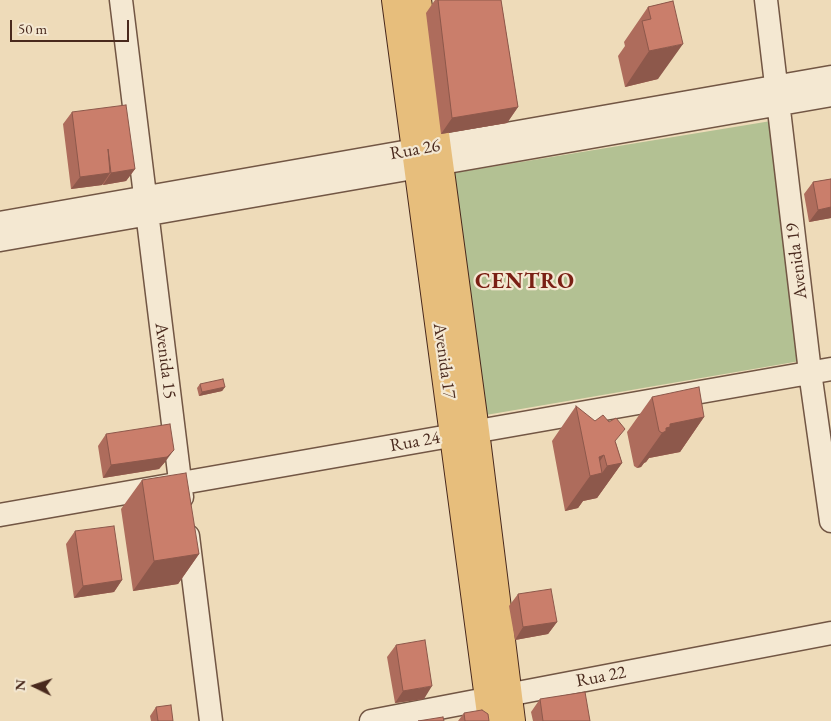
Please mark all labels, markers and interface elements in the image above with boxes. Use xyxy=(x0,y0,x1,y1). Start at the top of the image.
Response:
scale bar xyxy=(12,10,131,42)
text: 50 m xyxy=(18,19,47,38)
street label: Rua 26 xyxy=(388,135,442,165)
street label: Avenida 19 xyxy=(782,222,812,300)
district label: CENTRO xyxy=(474,269,576,295)
street label: Avenida 15 xyxy=(150,322,180,400)
street label: Avenida 17 xyxy=(428,322,460,400)
street label: Rua 24 xyxy=(388,427,442,457)
north arrow xyxy=(10,661,60,711)
street label: Rua 22 xyxy=(574,662,628,692)
text: N xyxy=(11,679,29,691)

